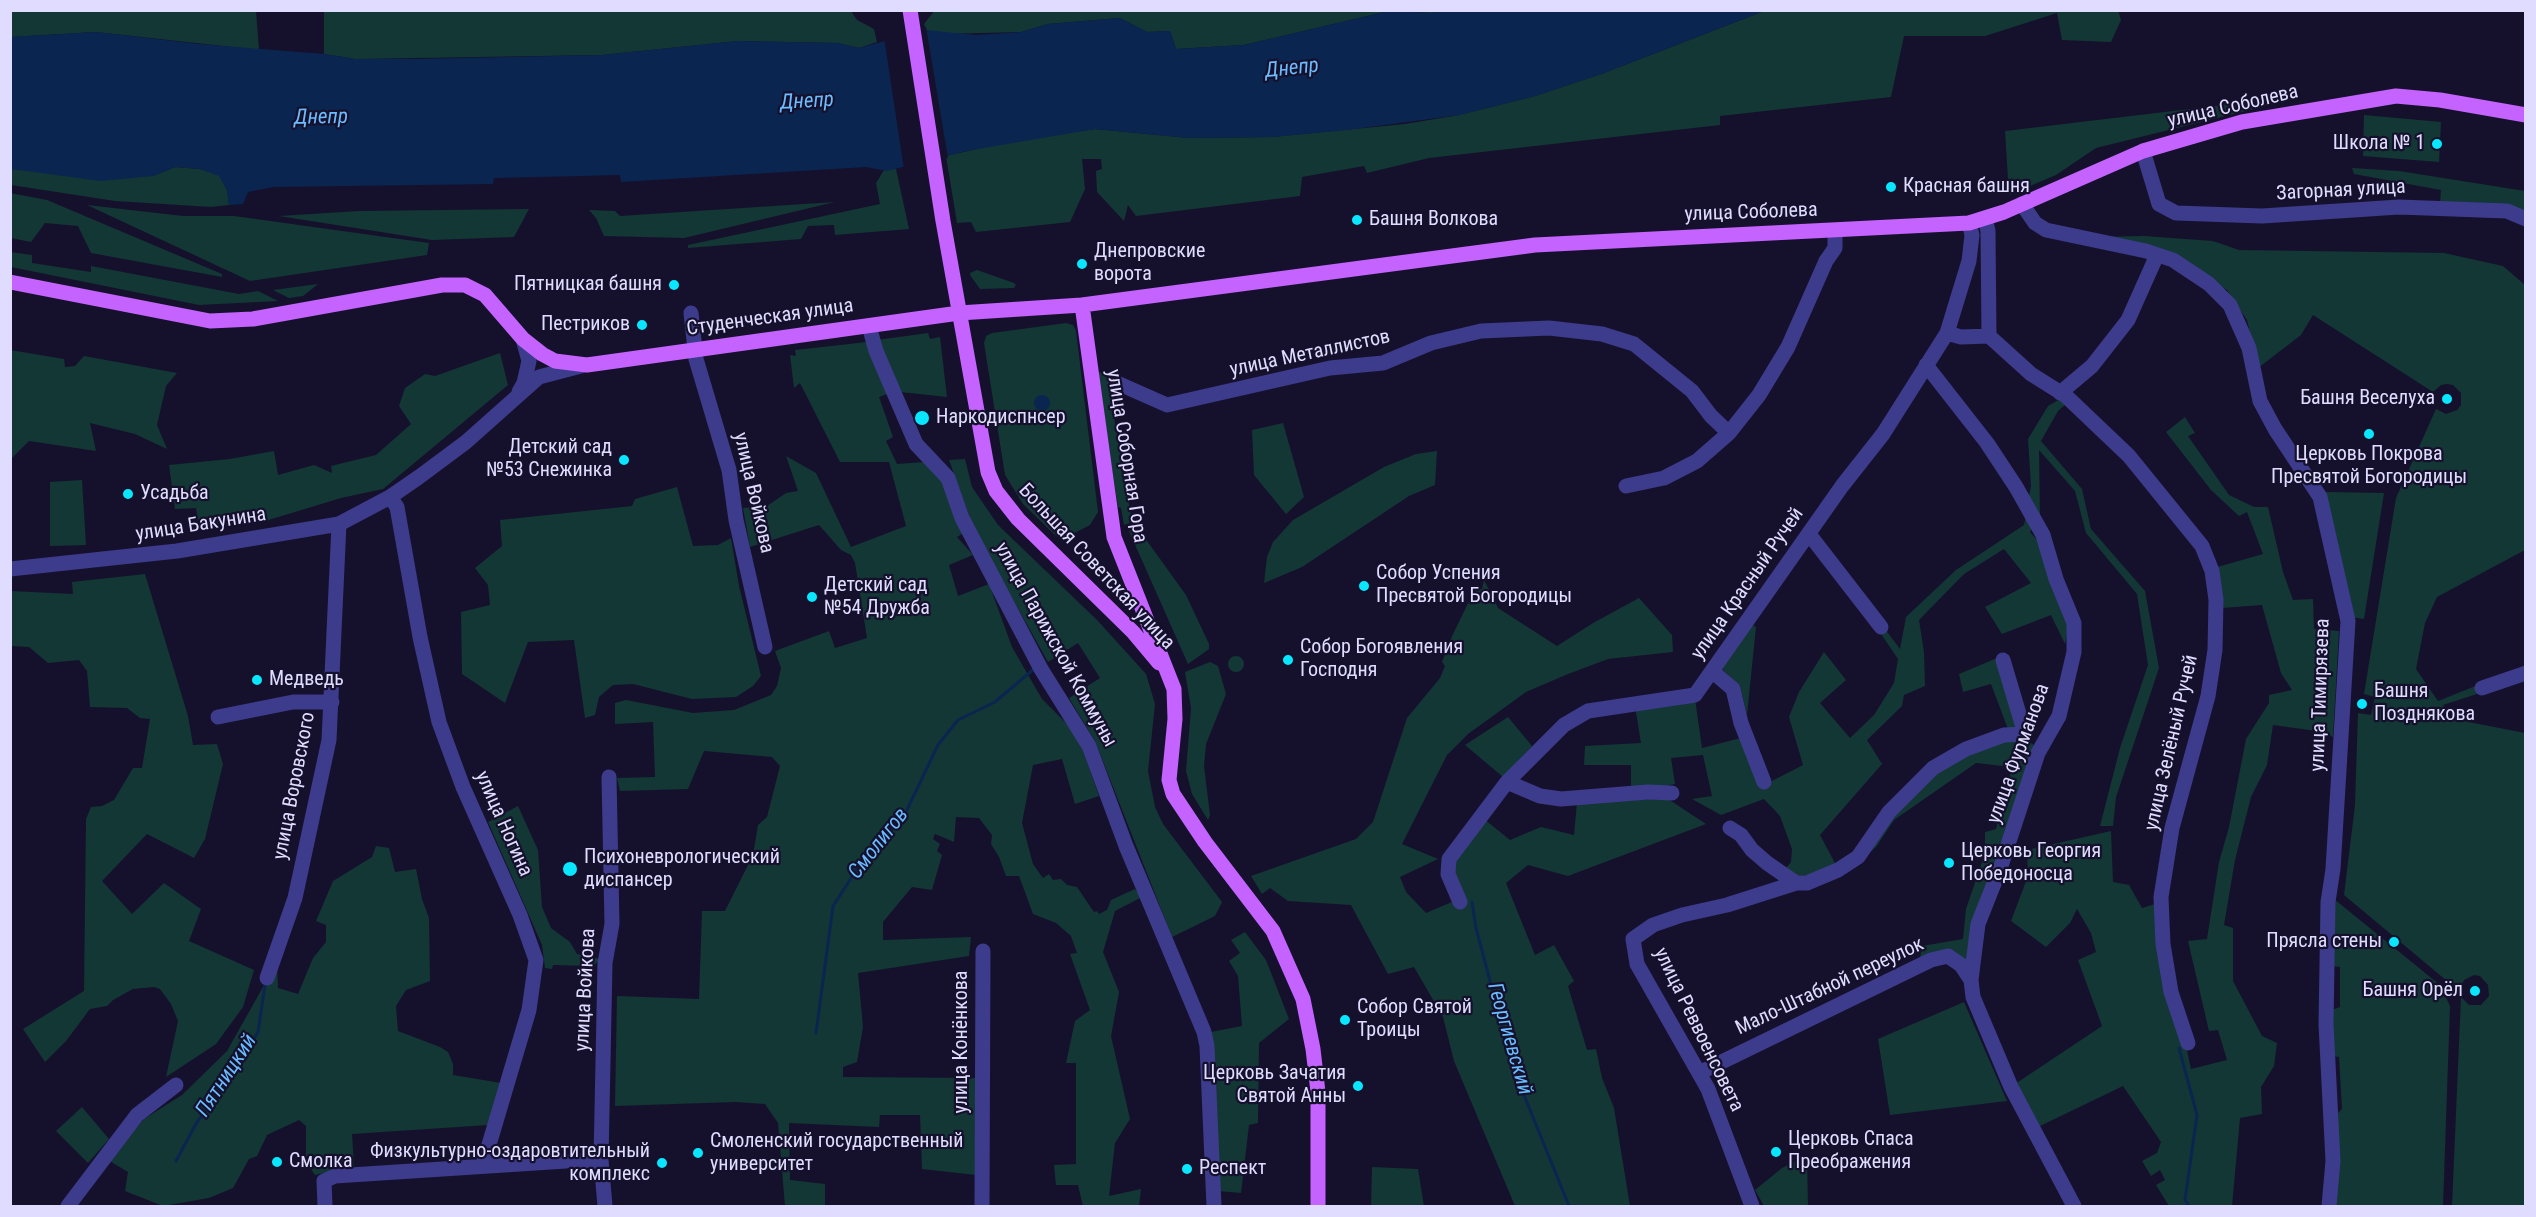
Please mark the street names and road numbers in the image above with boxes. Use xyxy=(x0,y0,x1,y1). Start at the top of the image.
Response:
street label: улица Соболева xyxy=(2165,80,2301,134)
street label: Загорная улица xyxy=(2276,176,2406,206)
street label: улица Соболева xyxy=(1684,199,1818,227)
street label: Студенческая улица xyxy=(685,294,855,342)
street label: улица Металлистов xyxy=(1228,325,1392,383)
street label: улица Соборная Гора xyxy=(1100,368,1152,544)
street label: улица Войкова xyxy=(727,430,779,556)
street label: Большая Советская улица xyxy=(1013,479,1179,655)
street label: улица Бакунина xyxy=(134,503,268,547)
street label: улица Красный Ручей xyxy=(1687,503,1809,665)
street label: улица Парижской Коммуны xyxy=(989,538,1121,752)
street label: улица Тимирязева xyxy=(2306,618,2336,772)
street label: улица Зелёный Ручей xyxy=(2140,653,2204,833)
street label: улица Фурманова xyxy=(1983,681,2055,827)
street label: улица Воровского xyxy=(269,710,321,862)
street label: улица Ногина xyxy=(469,768,537,880)
street label: улица Войкова xyxy=(571,928,601,1052)
street label: Мало-Штабной переулок xyxy=(1732,933,1928,1041)
street label: улица Реввоенсовета xyxy=(1648,944,1748,1116)
street label: улица Конёнкова xyxy=(950,971,974,1113)

